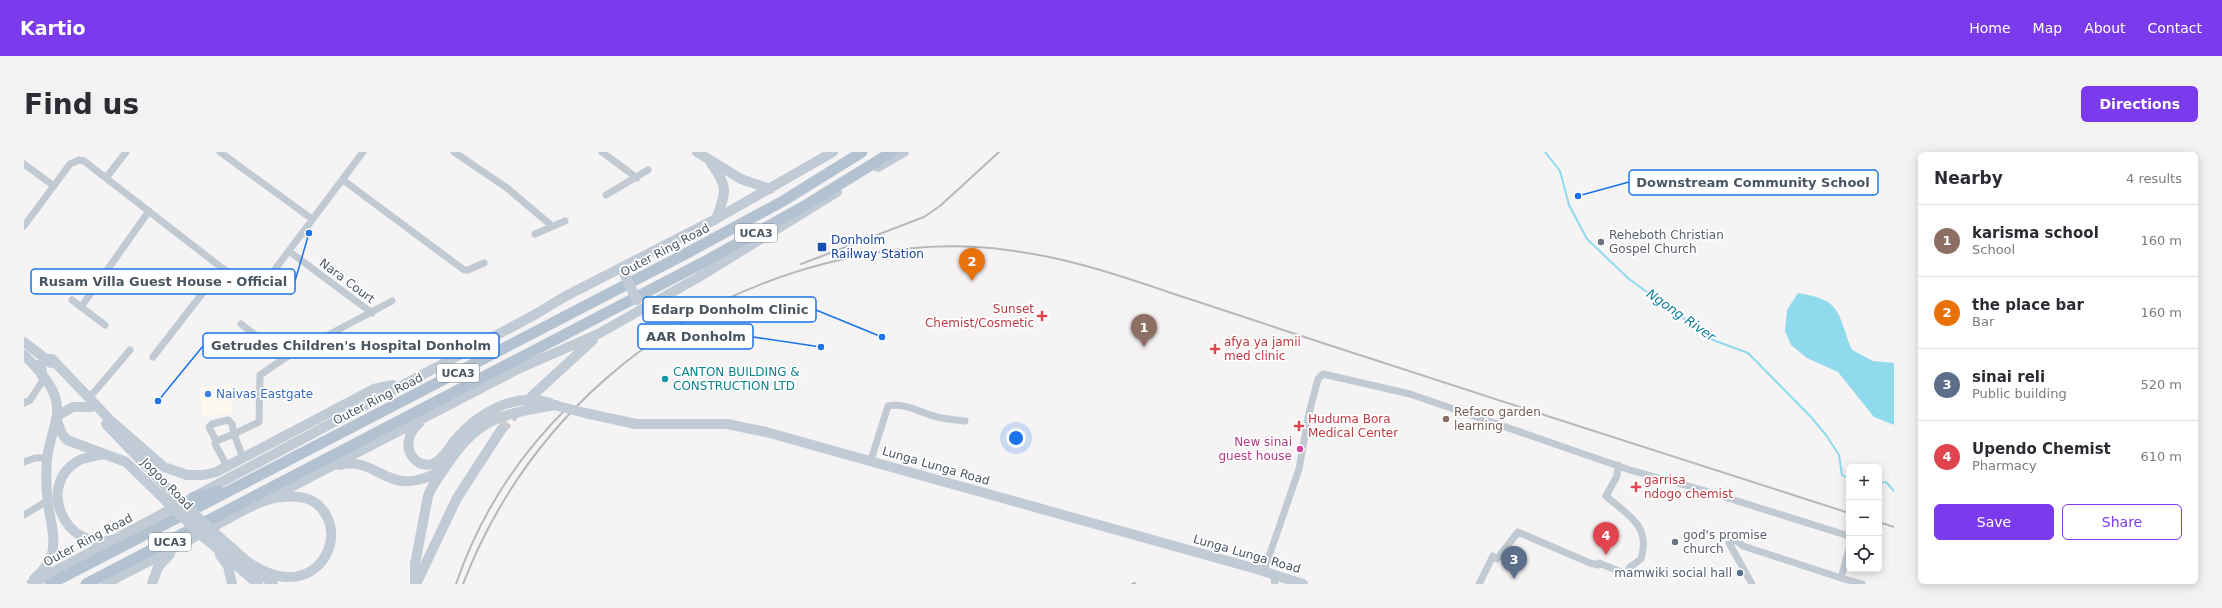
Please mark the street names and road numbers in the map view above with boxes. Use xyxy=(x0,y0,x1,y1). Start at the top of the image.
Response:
street label: Outer Ring Road xyxy=(618,221,712,279)
road number: UCA3 xyxy=(735,224,777,242)
street label: Nara Court xyxy=(317,256,378,306)
road number: UCA3 xyxy=(437,364,479,382)
street label: Outer Ring Road xyxy=(331,370,425,428)
street label: Lunga Lunga Road xyxy=(881,444,991,488)
street label: Jogoo Road xyxy=(138,455,196,513)
street label: Outer Ring Road xyxy=(41,511,135,569)
street label: Lunga Lunga Road xyxy=(1192,532,1302,576)
road number: UCA3 xyxy=(149,533,191,551)

